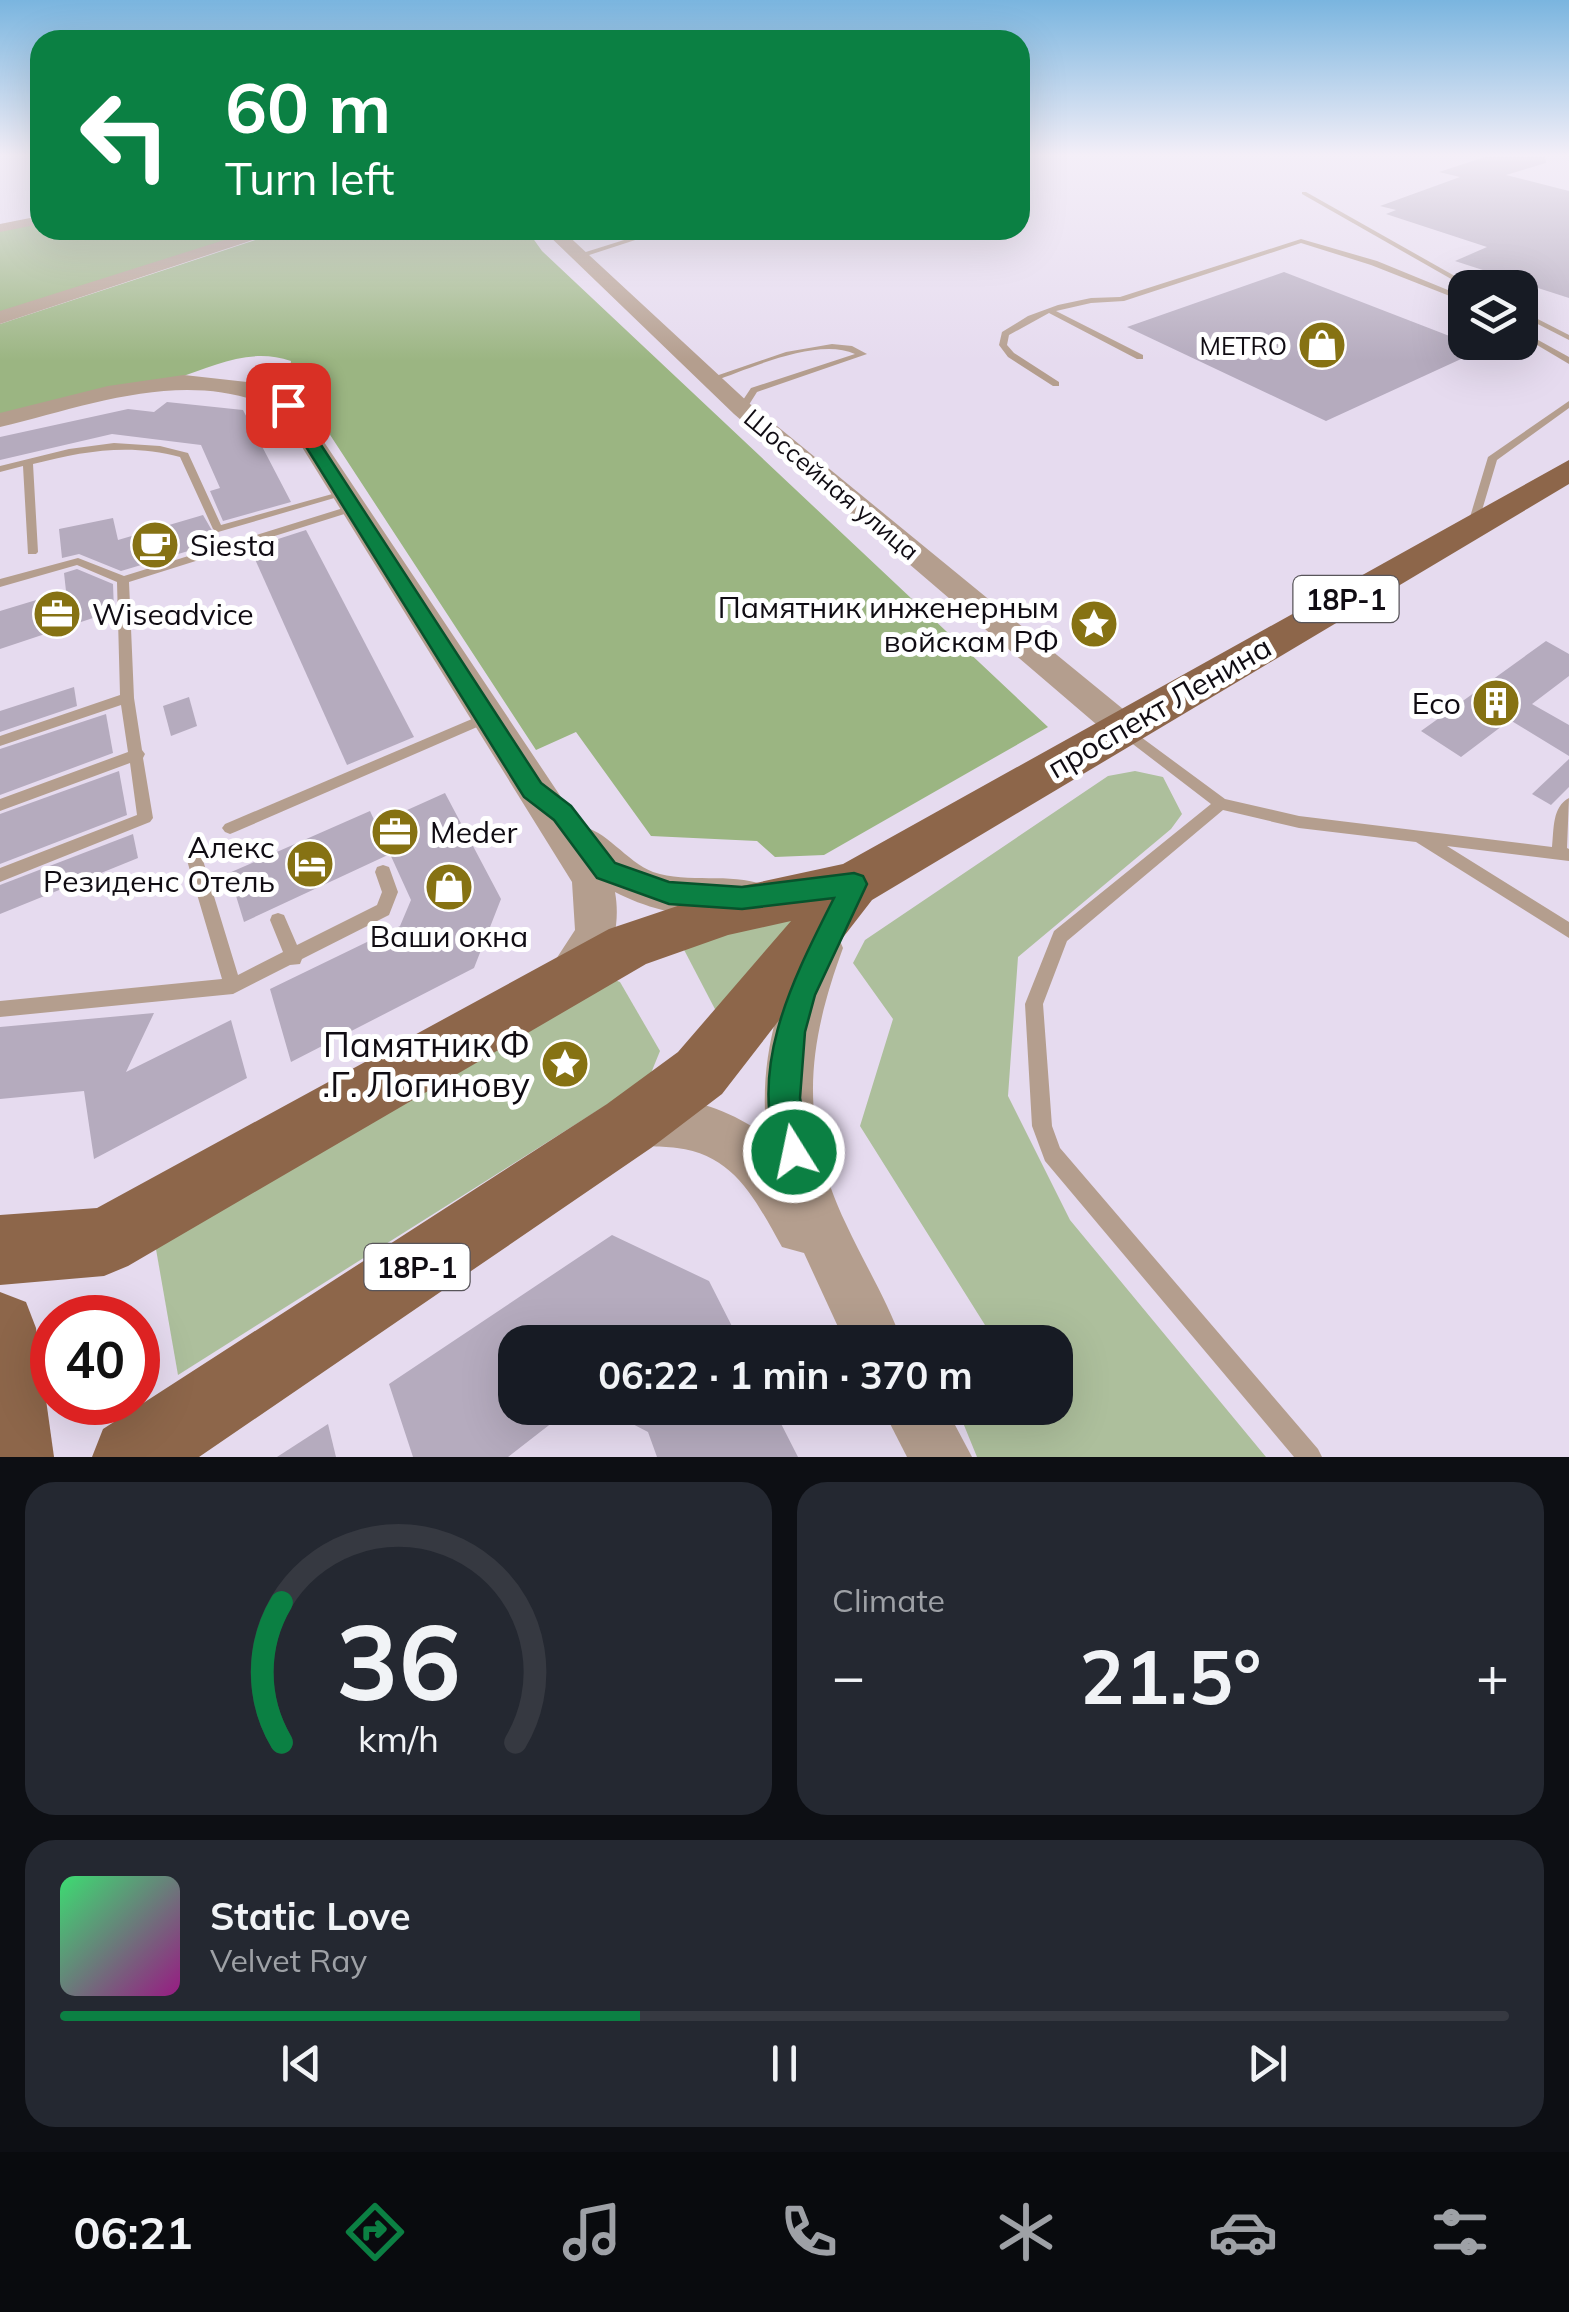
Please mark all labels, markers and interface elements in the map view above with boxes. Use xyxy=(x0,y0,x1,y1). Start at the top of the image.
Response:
text: 60 m xyxy=(225,63,391,151)
icon: left xyxy=(60,70,190,200)
text: Turn left xyxy=(225,150,394,206)
map controls xyxy=(1448,270,1538,360)
button: layers xyxy=(1448,270,1538,360)
shop icon: METRO xyxy=(1296,319,1348,371)
place label: METRO xyxy=(1200,330,1287,361)
pin xyxy=(246,363,331,448)
icon: arrive xyxy=(261,378,316,433)
street label: Шоссейная улица xyxy=(738,402,926,566)
cafe icon: Siesta xyxy=(129,519,181,571)
place label: Siesta xyxy=(190,526,275,564)
road number: 18Р-1 xyxy=(1294,576,1398,622)
office icon: Wiseadvice xyxy=(31,588,83,640)
place label: Памятник инженерным войскам РФ xyxy=(718,588,1059,660)
place label: Wiseadvice xyxy=(92,595,254,633)
place icon: Памятник инженерным войскам РФ xyxy=(1068,598,1120,650)
street label: проспект Ленина xyxy=(1040,627,1278,787)
building icon: Eco xyxy=(1470,677,1522,729)
place label: Eco xyxy=(1412,684,1461,722)
office icon: Meder xyxy=(369,806,421,858)
place label: Meder xyxy=(430,813,517,851)
place label: Алекс Резиденс Отель xyxy=(43,828,275,900)
hotel icon: Алекс Резиденс Отель xyxy=(284,838,336,890)
shop icon: Ваши окна xyxy=(423,861,475,913)
place label: Ваши окна xyxy=(370,917,528,955)
place label: Памятник Ф .Г. Логинову xyxy=(322,1022,530,1106)
place icon: Памятник Ф .Г. Логинову xyxy=(539,1038,591,1090)
position arrow xyxy=(742,1100,846,1204)
road number: 18Р-1 xyxy=(364,1244,470,1290)
speed limit sign: 40 xyxy=(30,1295,160,1425)
text: 06:22 · 1 min · 370 m xyxy=(598,1351,973,1399)
text: Climate xyxy=(832,1580,945,1620)
text: 36 xyxy=(336,1595,461,1726)
text: 21.5° xyxy=(1079,1629,1262,1723)
text: − xyxy=(832,1641,865,1710)
text: + xyxy=(1476,1641,1509,1710)
text: km/h xyxy=(358,1716,439,1761)
text: Static Love xyxy=(210,1892,411,1940)
text: Velvet Ray xyxy=(210,1940,367,1980)
icon: previous xyxy=(274,2036,329,2091)
icon: pause xyxy=(757,2036,812,2091)
icon: next xyxy=(1240,2036,1295,2091)
icon: directions xyxy=(340,2197,410,2267)
icon: music xyxy=(557,2197,627,2267)
icon: phone xyxy=(774,2197,844,2267)
icon: climate xyxy=(991,2197,1061,2267)
icon: car xyxy=(1208,2197,1278,2267)
icon: filters xyxy=(1425,2197,1495,2267)
text: 06:21 xyxy=(74,2204,193,2260)

